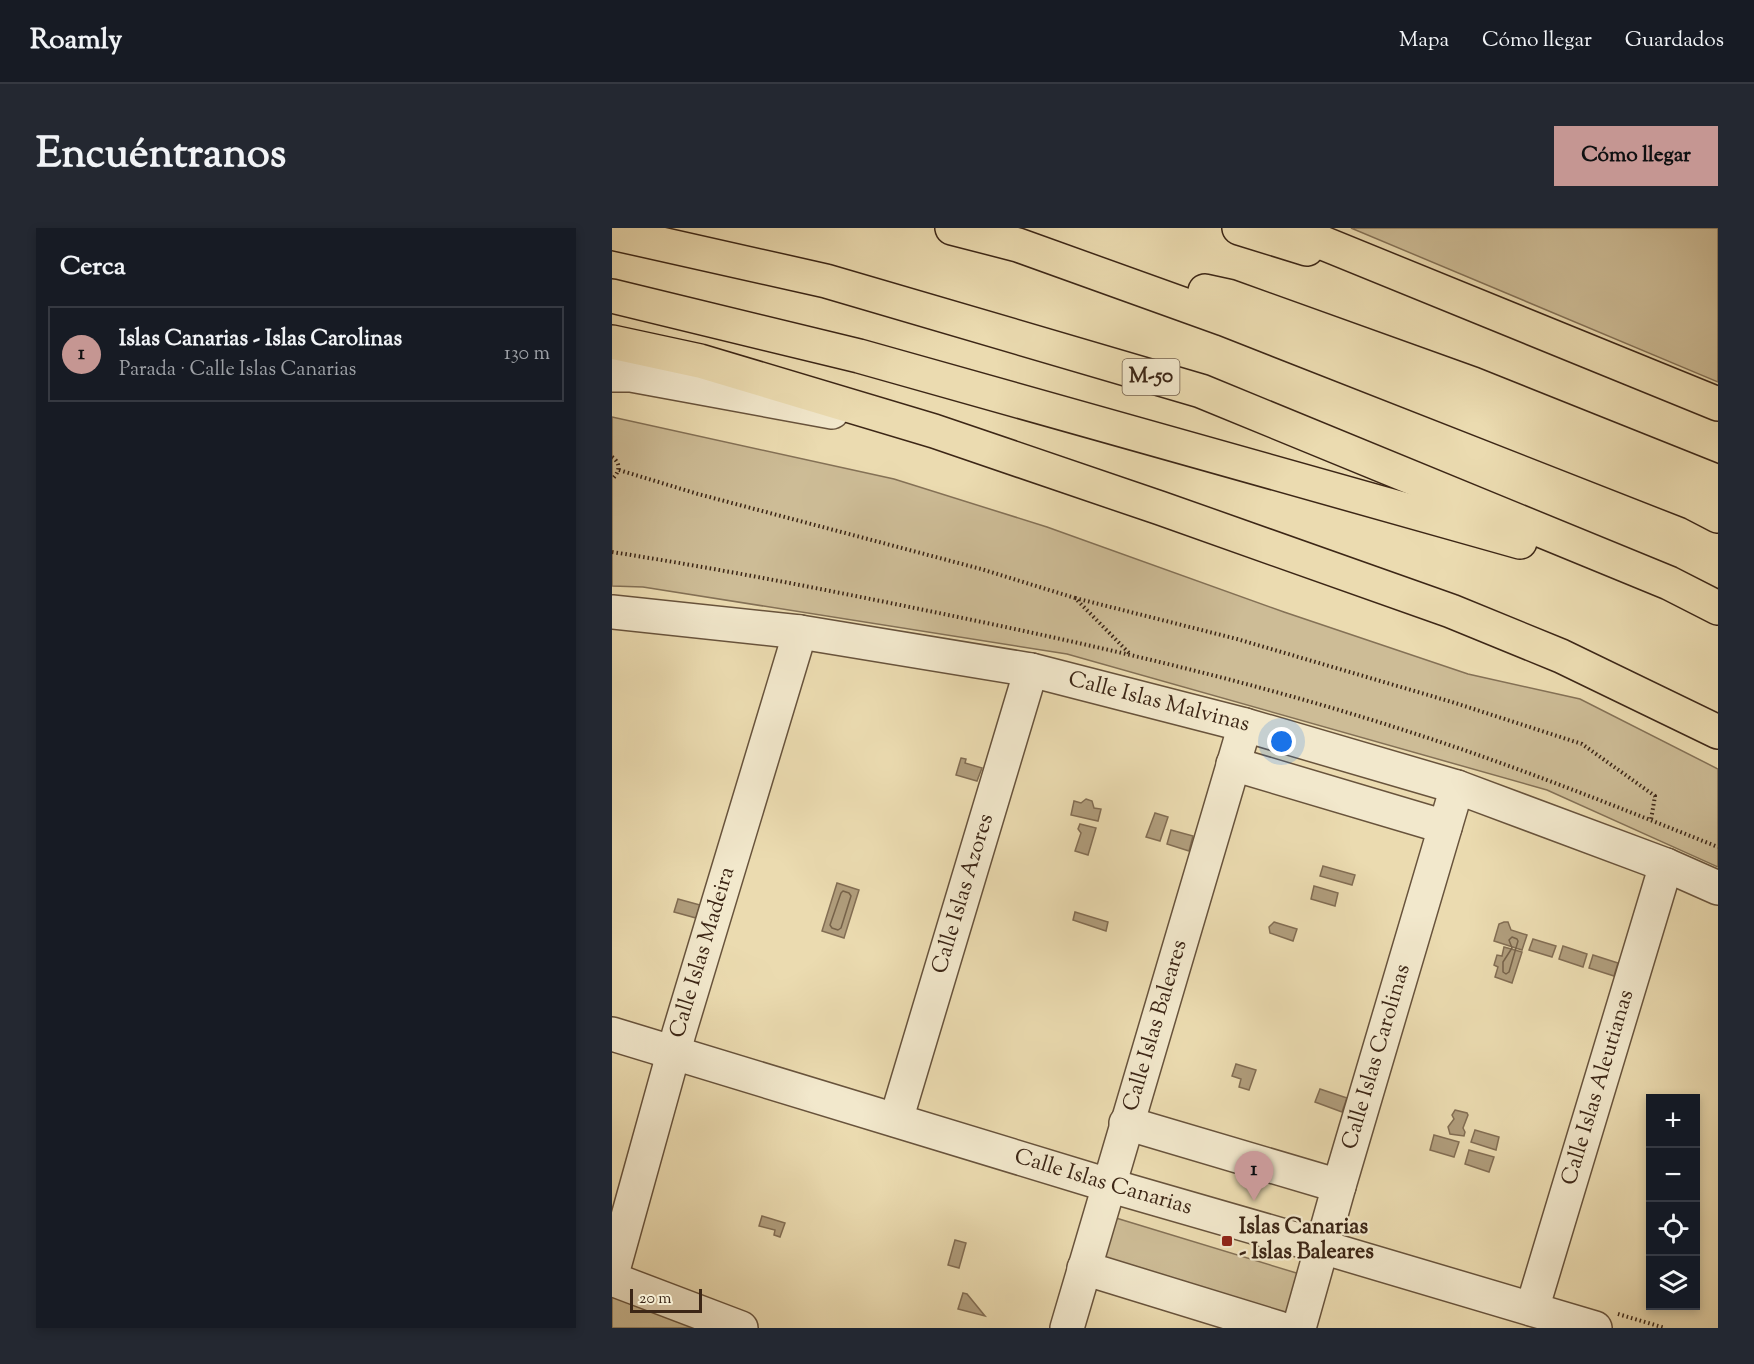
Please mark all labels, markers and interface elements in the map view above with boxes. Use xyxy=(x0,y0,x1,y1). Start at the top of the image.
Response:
text: Roamly xyxy=(30,21,122,61)
text: Mapa xyxy=(1399,26,1449,56)
text: Cómo llegar xyxy=(1482,26,1592,56)
text: Guardados xyxy=(1625,26,1724,56)
text: Encuéntranos xyxy=(36,126,286,186)
button: Cómo llegar xyxy=(1554,126,1718,186)
text: Cerca xyxy=(60,249,126,286)
text: Islas Canarias - Islas Carolinas xyxy=(119,324,402,356)
text: 1 xyxy=(78,340,85,369)
text: 130 m xyxy=(504,340,550,369)
text: Parada · Calle Islas Canarias xyxy=(119,356,356,385)
road number: M-50 xyxy=(1122,359,1180,395)
street label: Calle Islas Malvinas xyxy=(1065,664,1253,741)
your location xyxy=(1267,727,1296,756)
street label: Calle Islas Azores xyxy=(925,810,1003,978)
street label: Calle Islas Madeira xyxy=(662,863,744,1042)
street label: Calle Islas Baleares xyxy=(1116,936,1197,1115)
street label: Calle Islas Carolinas xyxy=(1335,961,1420,1154)
street label: Calle Islas Aleutianas xyxy=(1554,986,1643,1189)
map controls xyxy=(1646,1094,1700,1310)
button: + xyxy=(1646,1094,1700,1148)
street label: Calle Islas Canarias xyxy=(1010,1141,1196,1224)
button: − xyxy=(1646,1148,1700,1202)
pin: 1 xyxy=(1234,1152,1274,1201)
button: locate xyxy=(1646,1202,1700,1256)
place label: Islas Canarias - Islas Baleares xyxy=(1239,1212,1374,1269)
marker: Islas Canarias - Islas Baleares xyxy=(1220,1234,1234,1248)
button: layers xyxy=(1646,1256,1700,1310)
scale bar xyxy=(630,1286,702,1314)
text: 20 m xyxy=(639,1288,672,1311)

